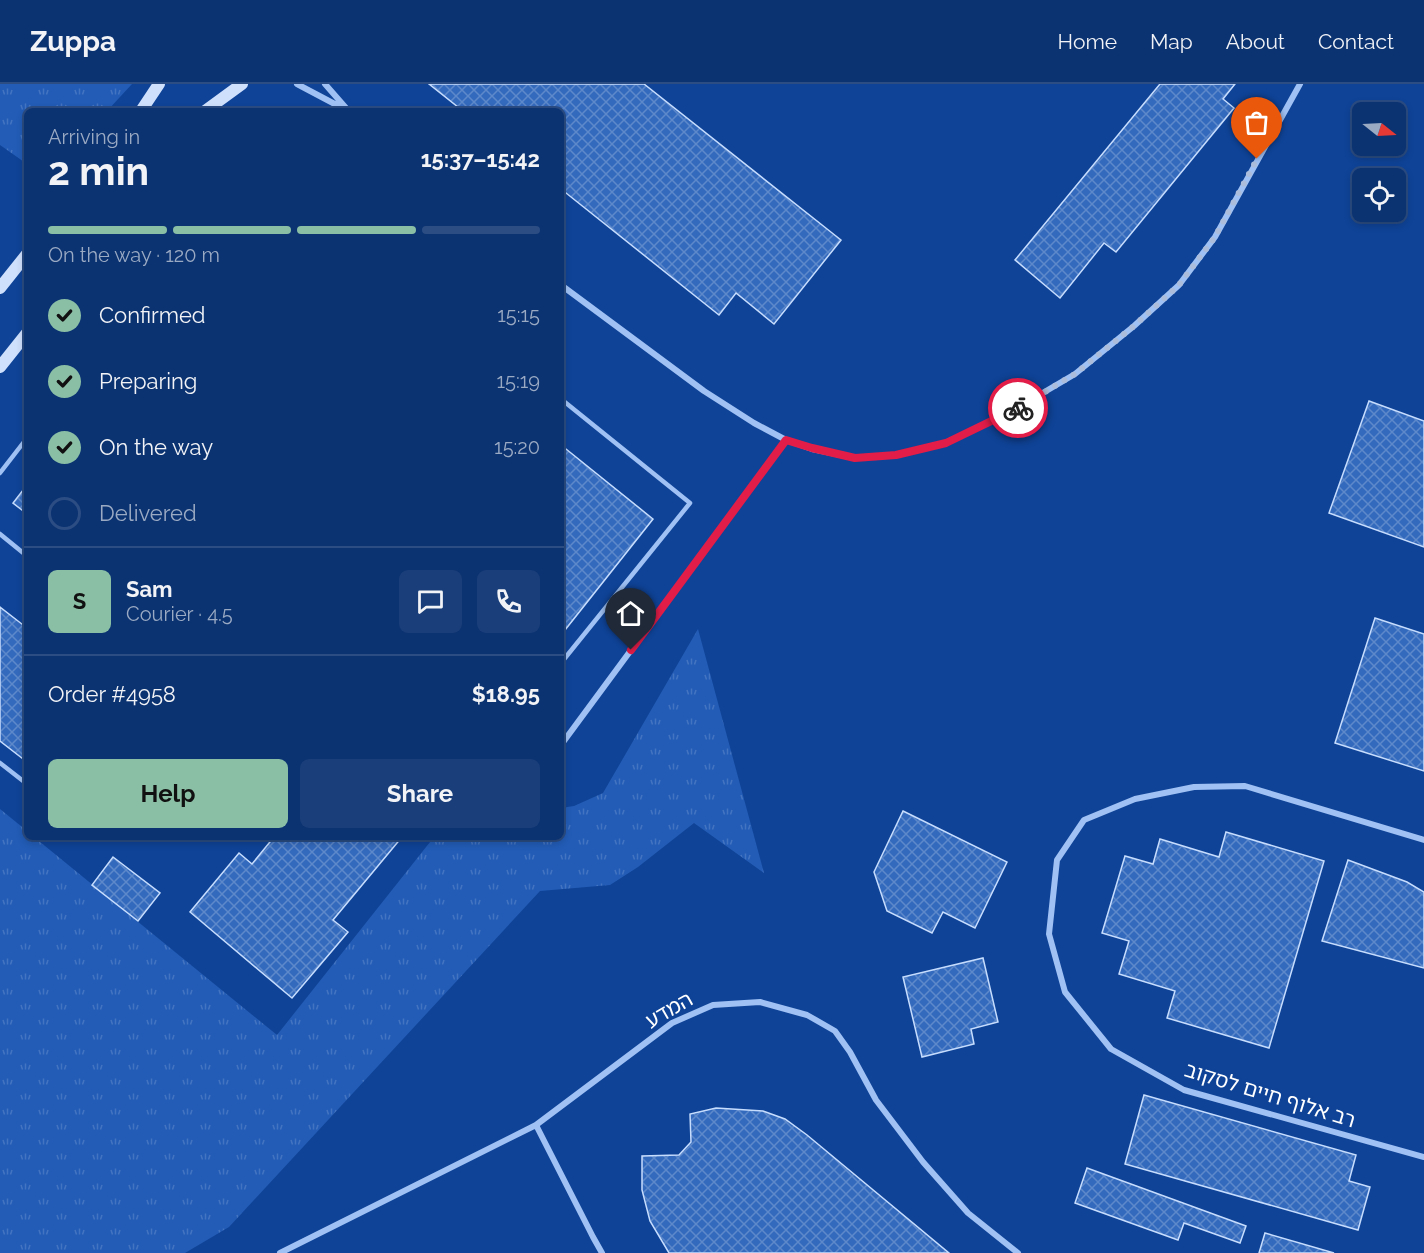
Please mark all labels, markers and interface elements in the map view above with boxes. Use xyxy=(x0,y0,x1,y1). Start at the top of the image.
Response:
text: Zuppa xyxy=(30,25,116,58)
text: Home xyxy=(1058,29,1117,54)
text: Map xyxy=(1150,29,1193,54)
text: About xyxy=(1226,29,1285,54)
text: Contact xyxy=(1318,29,1394,54)
pin xyxy=(1231,97,1282,159)
north arrow xyxy=(1352,102,1406,156)
map controls xyxy=(1352,102,1406,222)
icon: bag xyxy=(1240,106,1273,139)
text: Arriving in xyxy=(48,125,140,149)
text: 15:37–15:42 xyxy=(421,146,540,172)
text: 2 min xyxy=(48,148,149,194)
button: locate xyxy=(1352,168,1406,222)
text: On the way · 120 m xyxy=(48,243,220,267)
icon: check xyxy=(48,299,81,332)
text: Confirmed xyxy=(99,302,206,328)
text: 15:15 xyxy=(497,303,540,327)
icon: check xyxy=(48,365,81,398)
text: Preparing xyxy=(99,368,197,394)
text: 15:19 xyxy=(497,369,540,393)
courier xyxy=(988,378,1048,438)
icon: bike xyxy=(1002,392,1035,425)
icon: check xyxy=(48,431,81,464)
text: On the way xyxy=(99,434,213,460)
text: 15:20 xyxy=(494,435,540,459)
text: Delivered xyxy=(99,500,197,526)
button: chat xyxy=(399,570,462,633)
button: phone xyxy=(477,570,540,633)
text: Sam xyxy=(126,576,173,602)
text: S xyxy=(73,588,86,614)
pin xyxy=(605,588,656,650)
icon: home xyxy=(614,597,647,630)
text: Courier · 4.5 xyxy=(126,602,233,626)
text: Order #4958 xyxy=(48,681,176,707)
text: $18.95 xyxy=(472,681,540,707)
button: Help xyxy=(48,759,288,828)
button: Share xyxy=(300,759,540,828)
street label: המדע xyxy=(640,986,697,1033)
street label: רב אלוף חיים לסקוב xyxy=(1182,1057,1359,1132)

